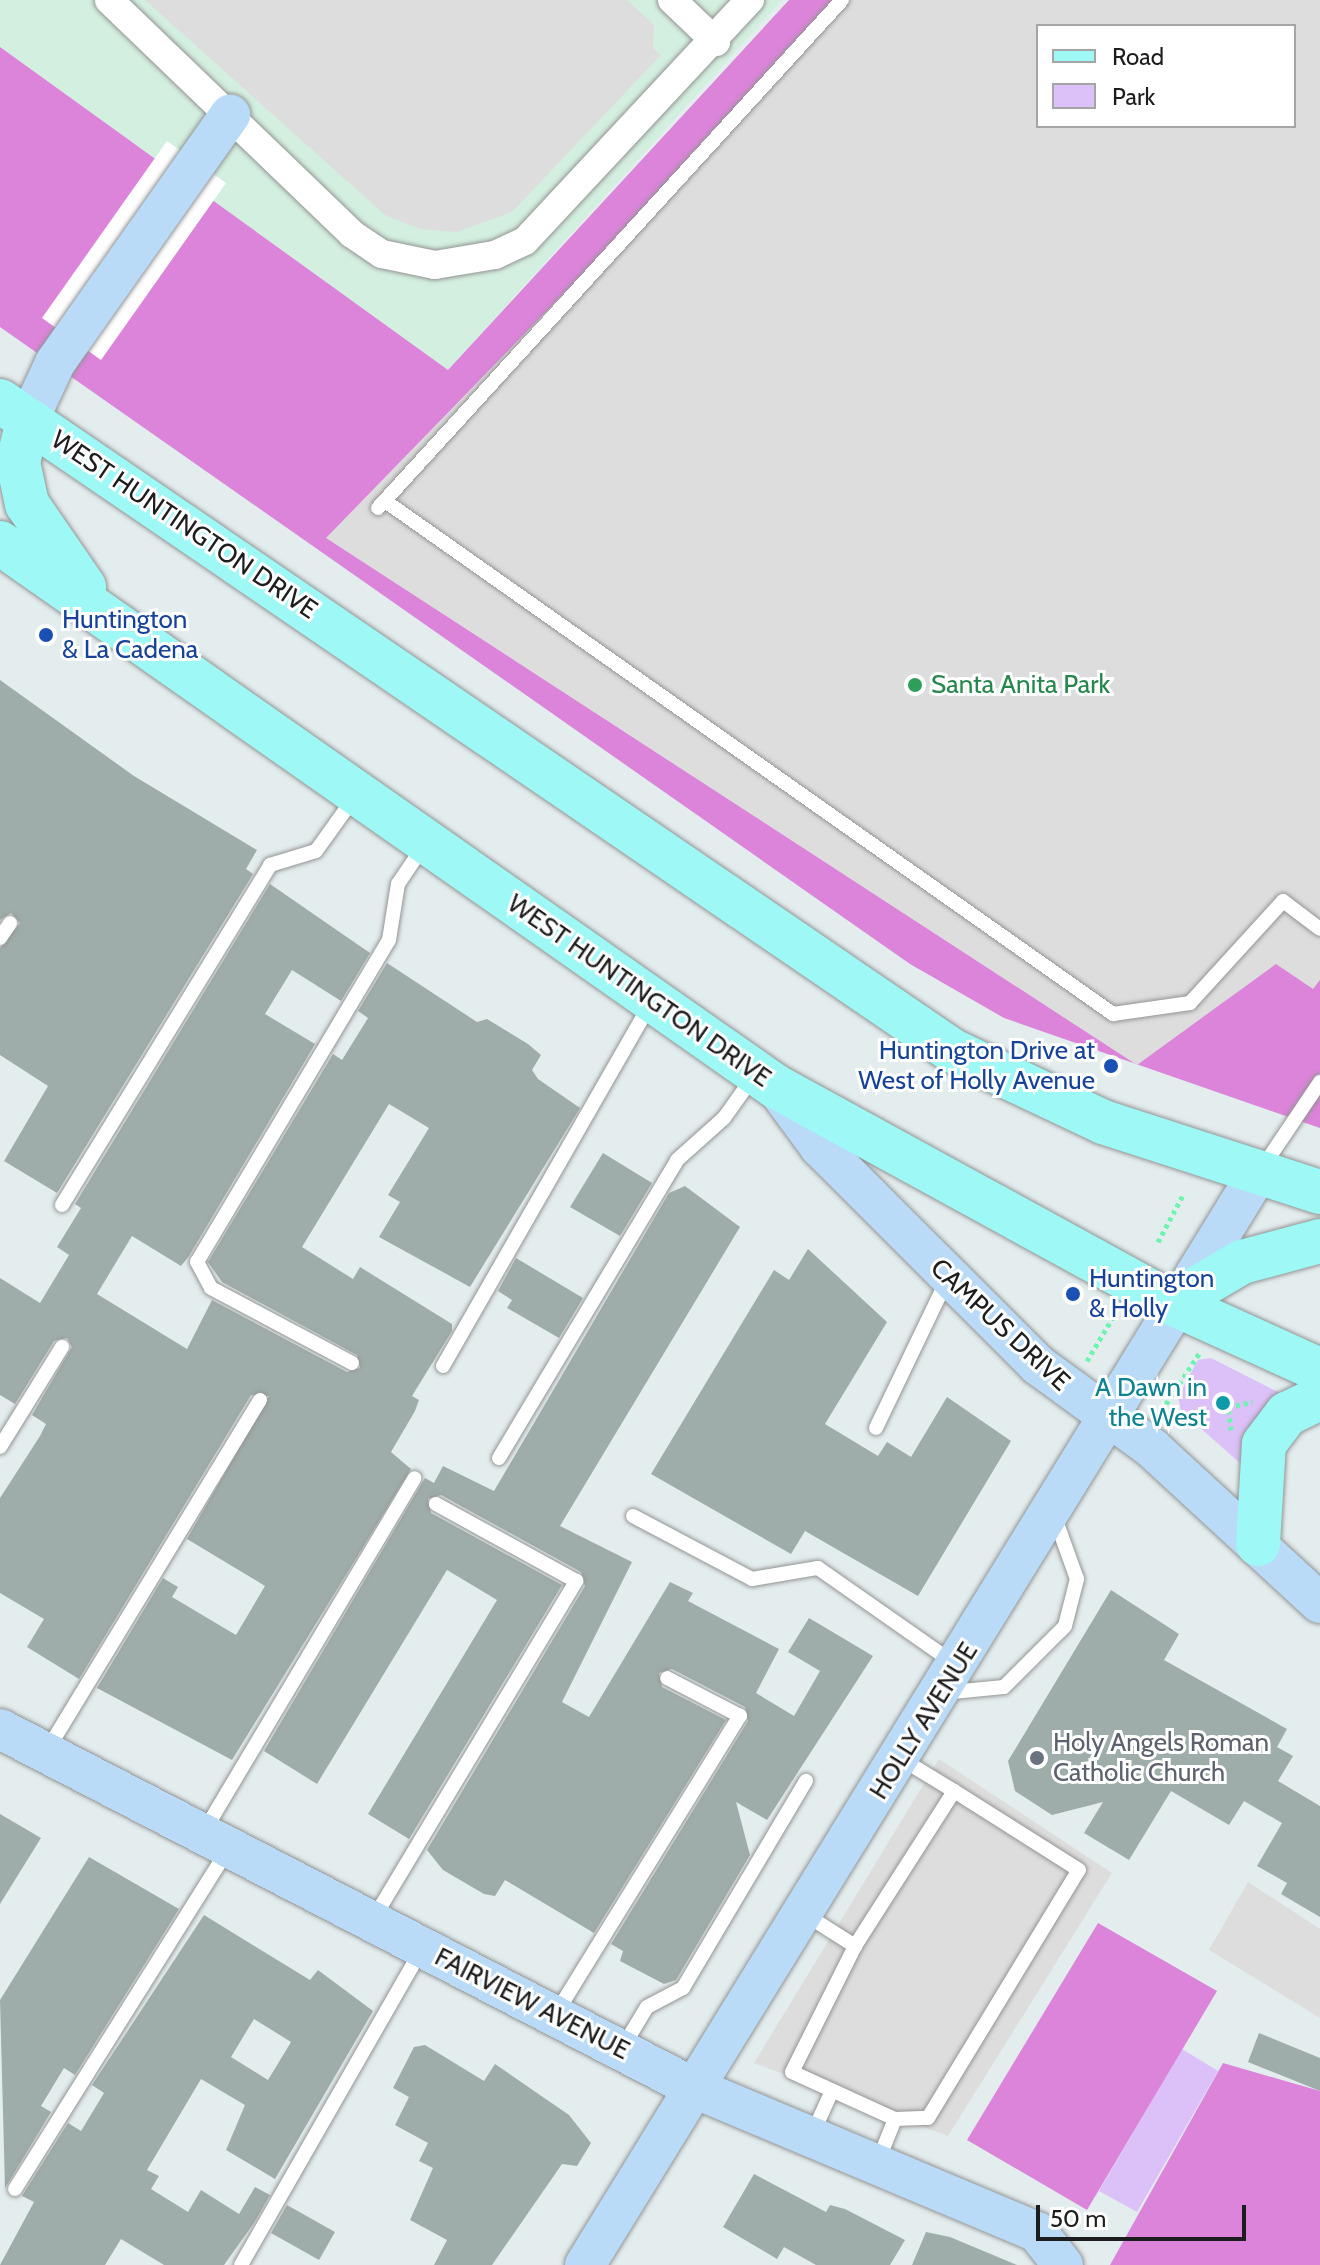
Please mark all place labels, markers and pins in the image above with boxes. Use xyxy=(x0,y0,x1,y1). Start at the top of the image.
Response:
place label: Huntington & La Cadena xyxy=(62,604,198,666)
marker: Huntington & La Cadena xyxy=(37,626,55,644)
place label: Santa Anita Park xyxy=(931,669,1110,701)
marker: Santa Anita Park xyxy=(906,676,924,694)
place label: Huntington Drive at West of Holly Avenue xyxy=(858,1035,1095,1096)
marker: Huntington Drive at West of Holly Avenue xyxy=(1102,1057,1120,1075)
place label: Huntington & Holly xyxy=(1089,1263,1214,1324)
marker: Huntington & Holly xyxy=(1064,1285,1082,1303)
place label: A Dawn in the West xyxy=(1095,1372,1207,1434)
marker: A Dawn in the West xyxy=(1214,1394,1232,1412)
place label: Holy Angels Roman Catholic Church xyxy=(1053,1727,1269,1788)
marker: Holy Angels Roman Catholic Church xyxy=(1028,1749,1046,1767)

